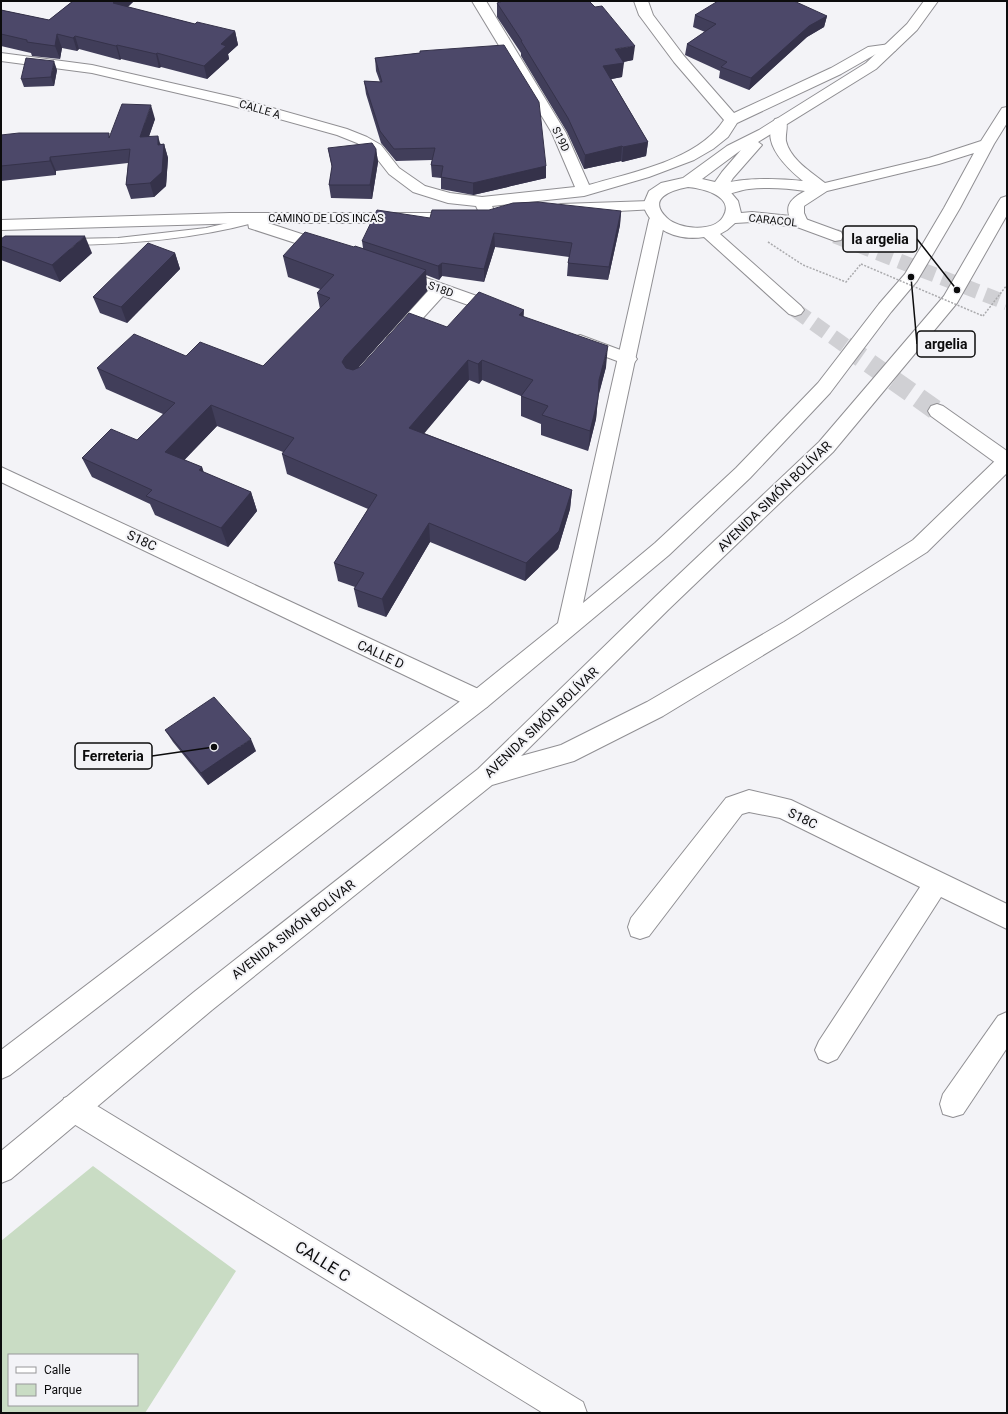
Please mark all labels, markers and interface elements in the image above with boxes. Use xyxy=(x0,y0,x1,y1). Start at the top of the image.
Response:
street label: CALLE A xyxy=(238,97,283,122)
street label: S19D xyxy=(549,125,572,154)
street label: CARACOL xyxy=(748,211,798,230)
street label: CAMINO DE LOS INCAS xyxy=(268,212,384,225)
callout: la argelia xyxy=(843,226,917,252)
text: la argelia xyxy=(851,231,909,247)
street label: S18D xyxy=(426,279,455,300)
callout: argelia xyxy=(917,331,975,357)
text: argelia xyxy=(925,336,968,352)
street label: AVENIDA SIMÓN BOLÍVAR xyxy=(714,438,834,555)
street label: S18C xyxy=(125,527,159,554)
street label: CALLE D xyxy=(355,637,407,672)
street label: AVENIDA SIMÓN BOLÍVAR xyxy=(481,664,601,781)
callout: Ferreteria xyxy=(75,743,152,769)
text: Ferreteria xyxy=(82,748,144,764)
street label: S18C xyxy=(786,805,820,832)
street label: AVENIDA SIMÓN BOLÍVAR xyxy=(229,877,358,982)
street label: CALLE C xyxy=(292,1237,354,1286)
legend xyxy=(8,1354,138,1406)
text: Calle xyxy=(44,1363,71,1377)
text: Parque xyxy=(44,1383,82,1397)

